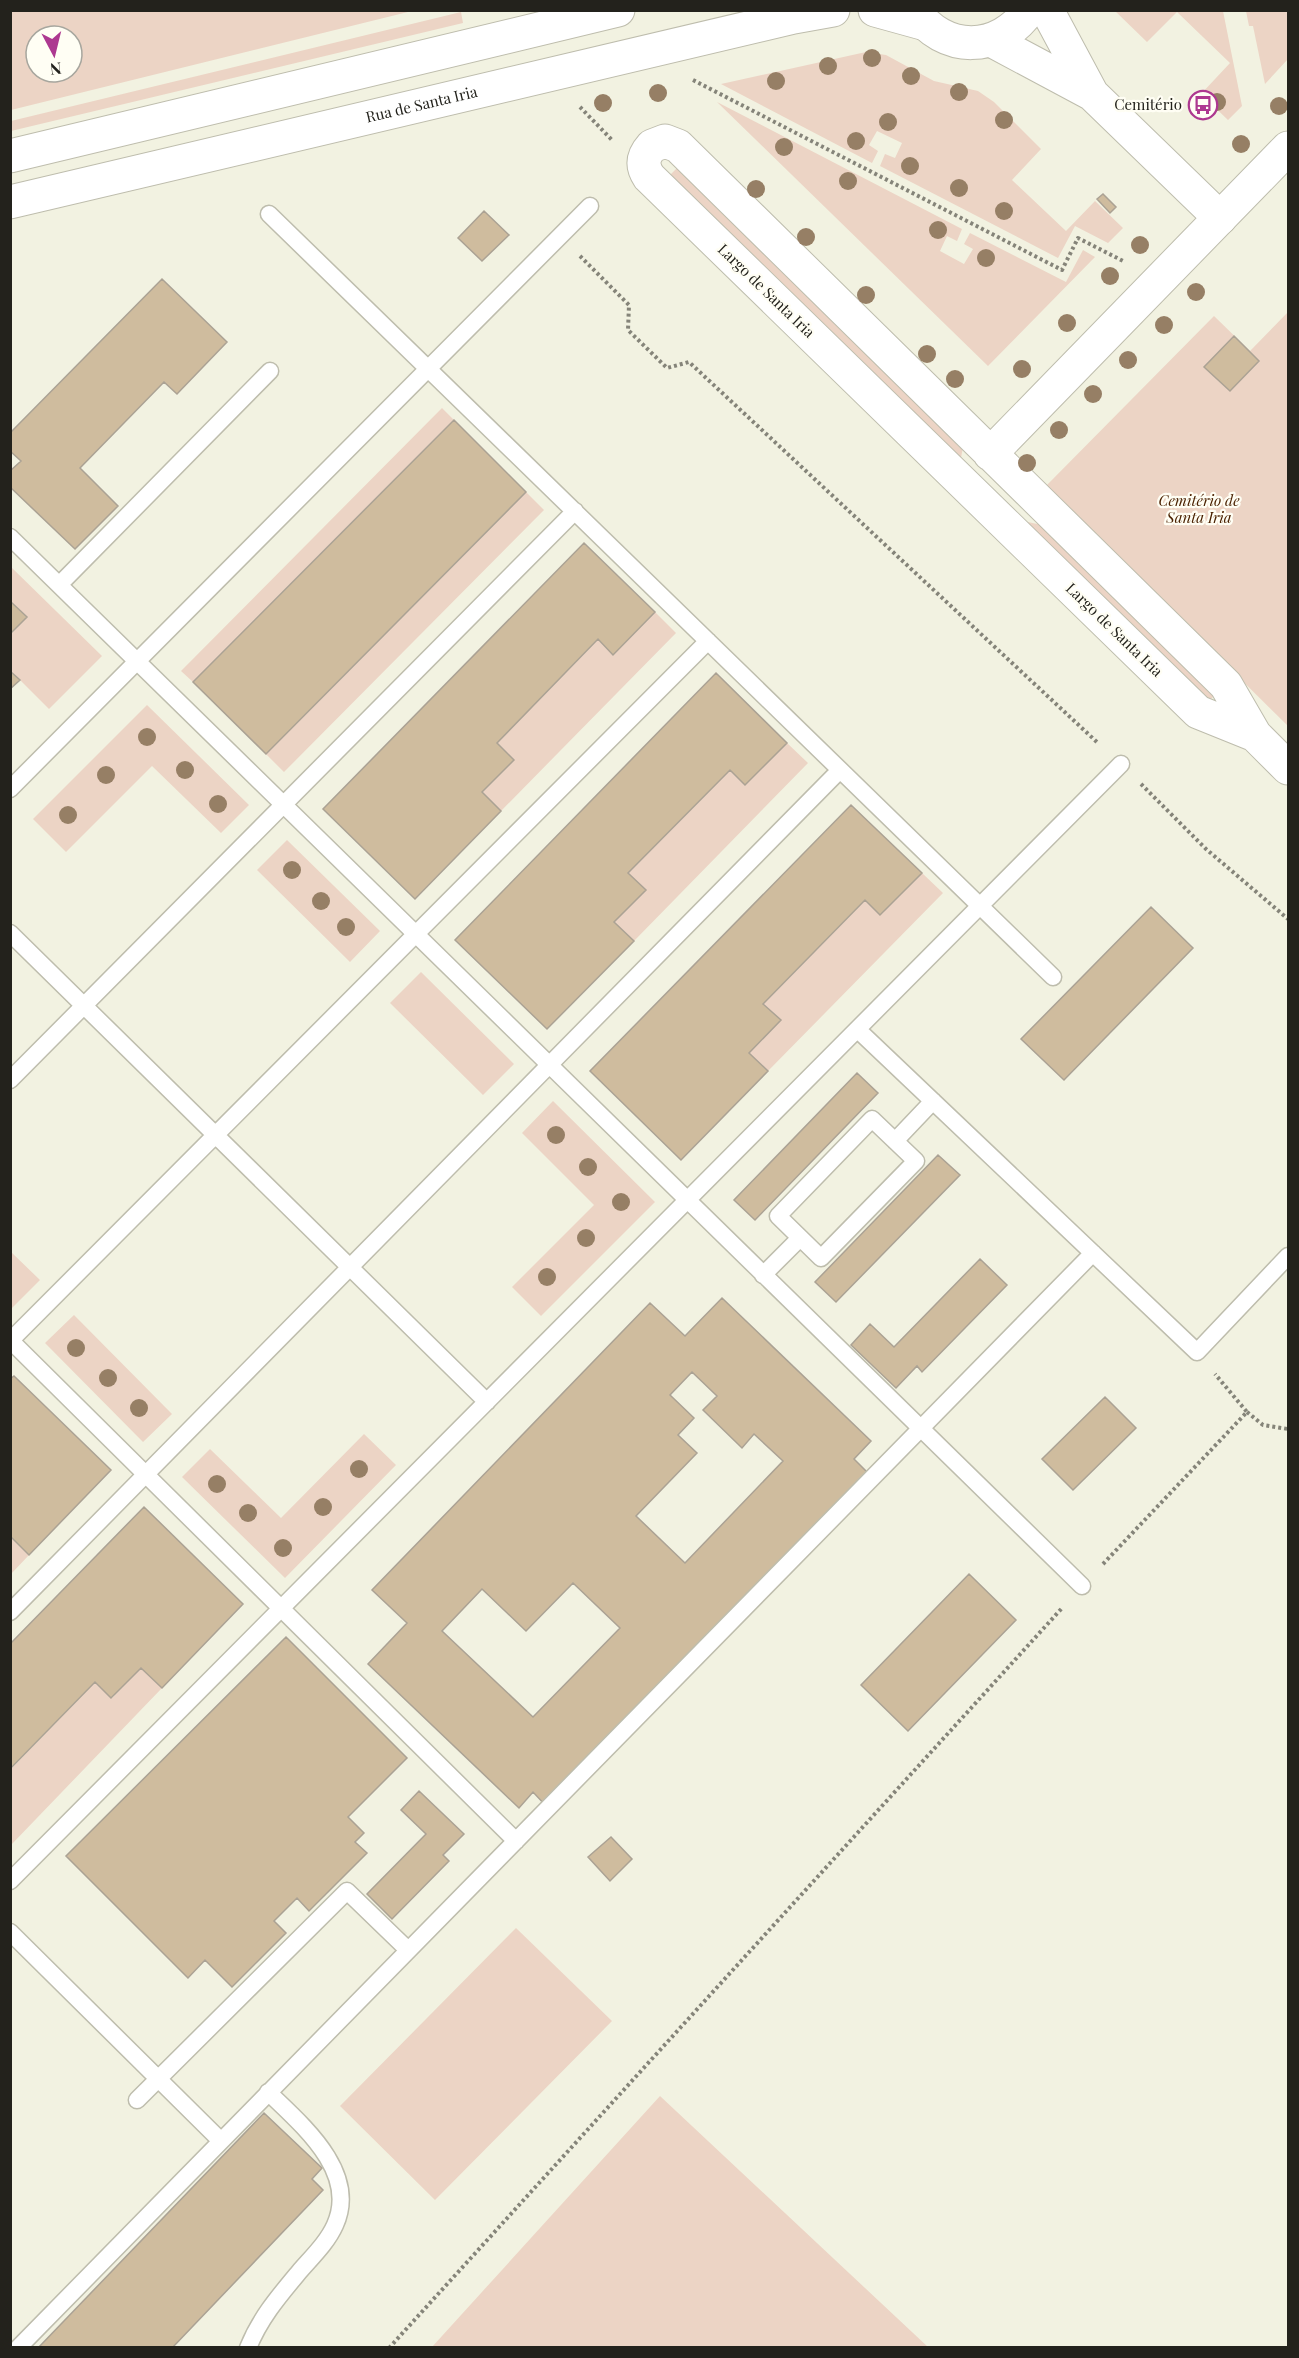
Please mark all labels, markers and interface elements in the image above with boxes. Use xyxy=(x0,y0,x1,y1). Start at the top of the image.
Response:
north arrow xyxy=(24,24,84,84)
text: N xyxy=(48,58,63,81)
street label: Rua de Santa Iria xyxy=(364,81,480,127)
bus stop icon: Cemitério xyxy=(1187,89,1219,121)
place label: Cemitério xyxy=(1114,94,1182,114)
street label: Largo de Santa Iria xyxy=(714,239,820,342)
park label: Cemitério de Santa Iria xyxy=(1158,490,1240,527)
street label: Largo de Santa Iria xyxy=(1062,578,1168,681)

